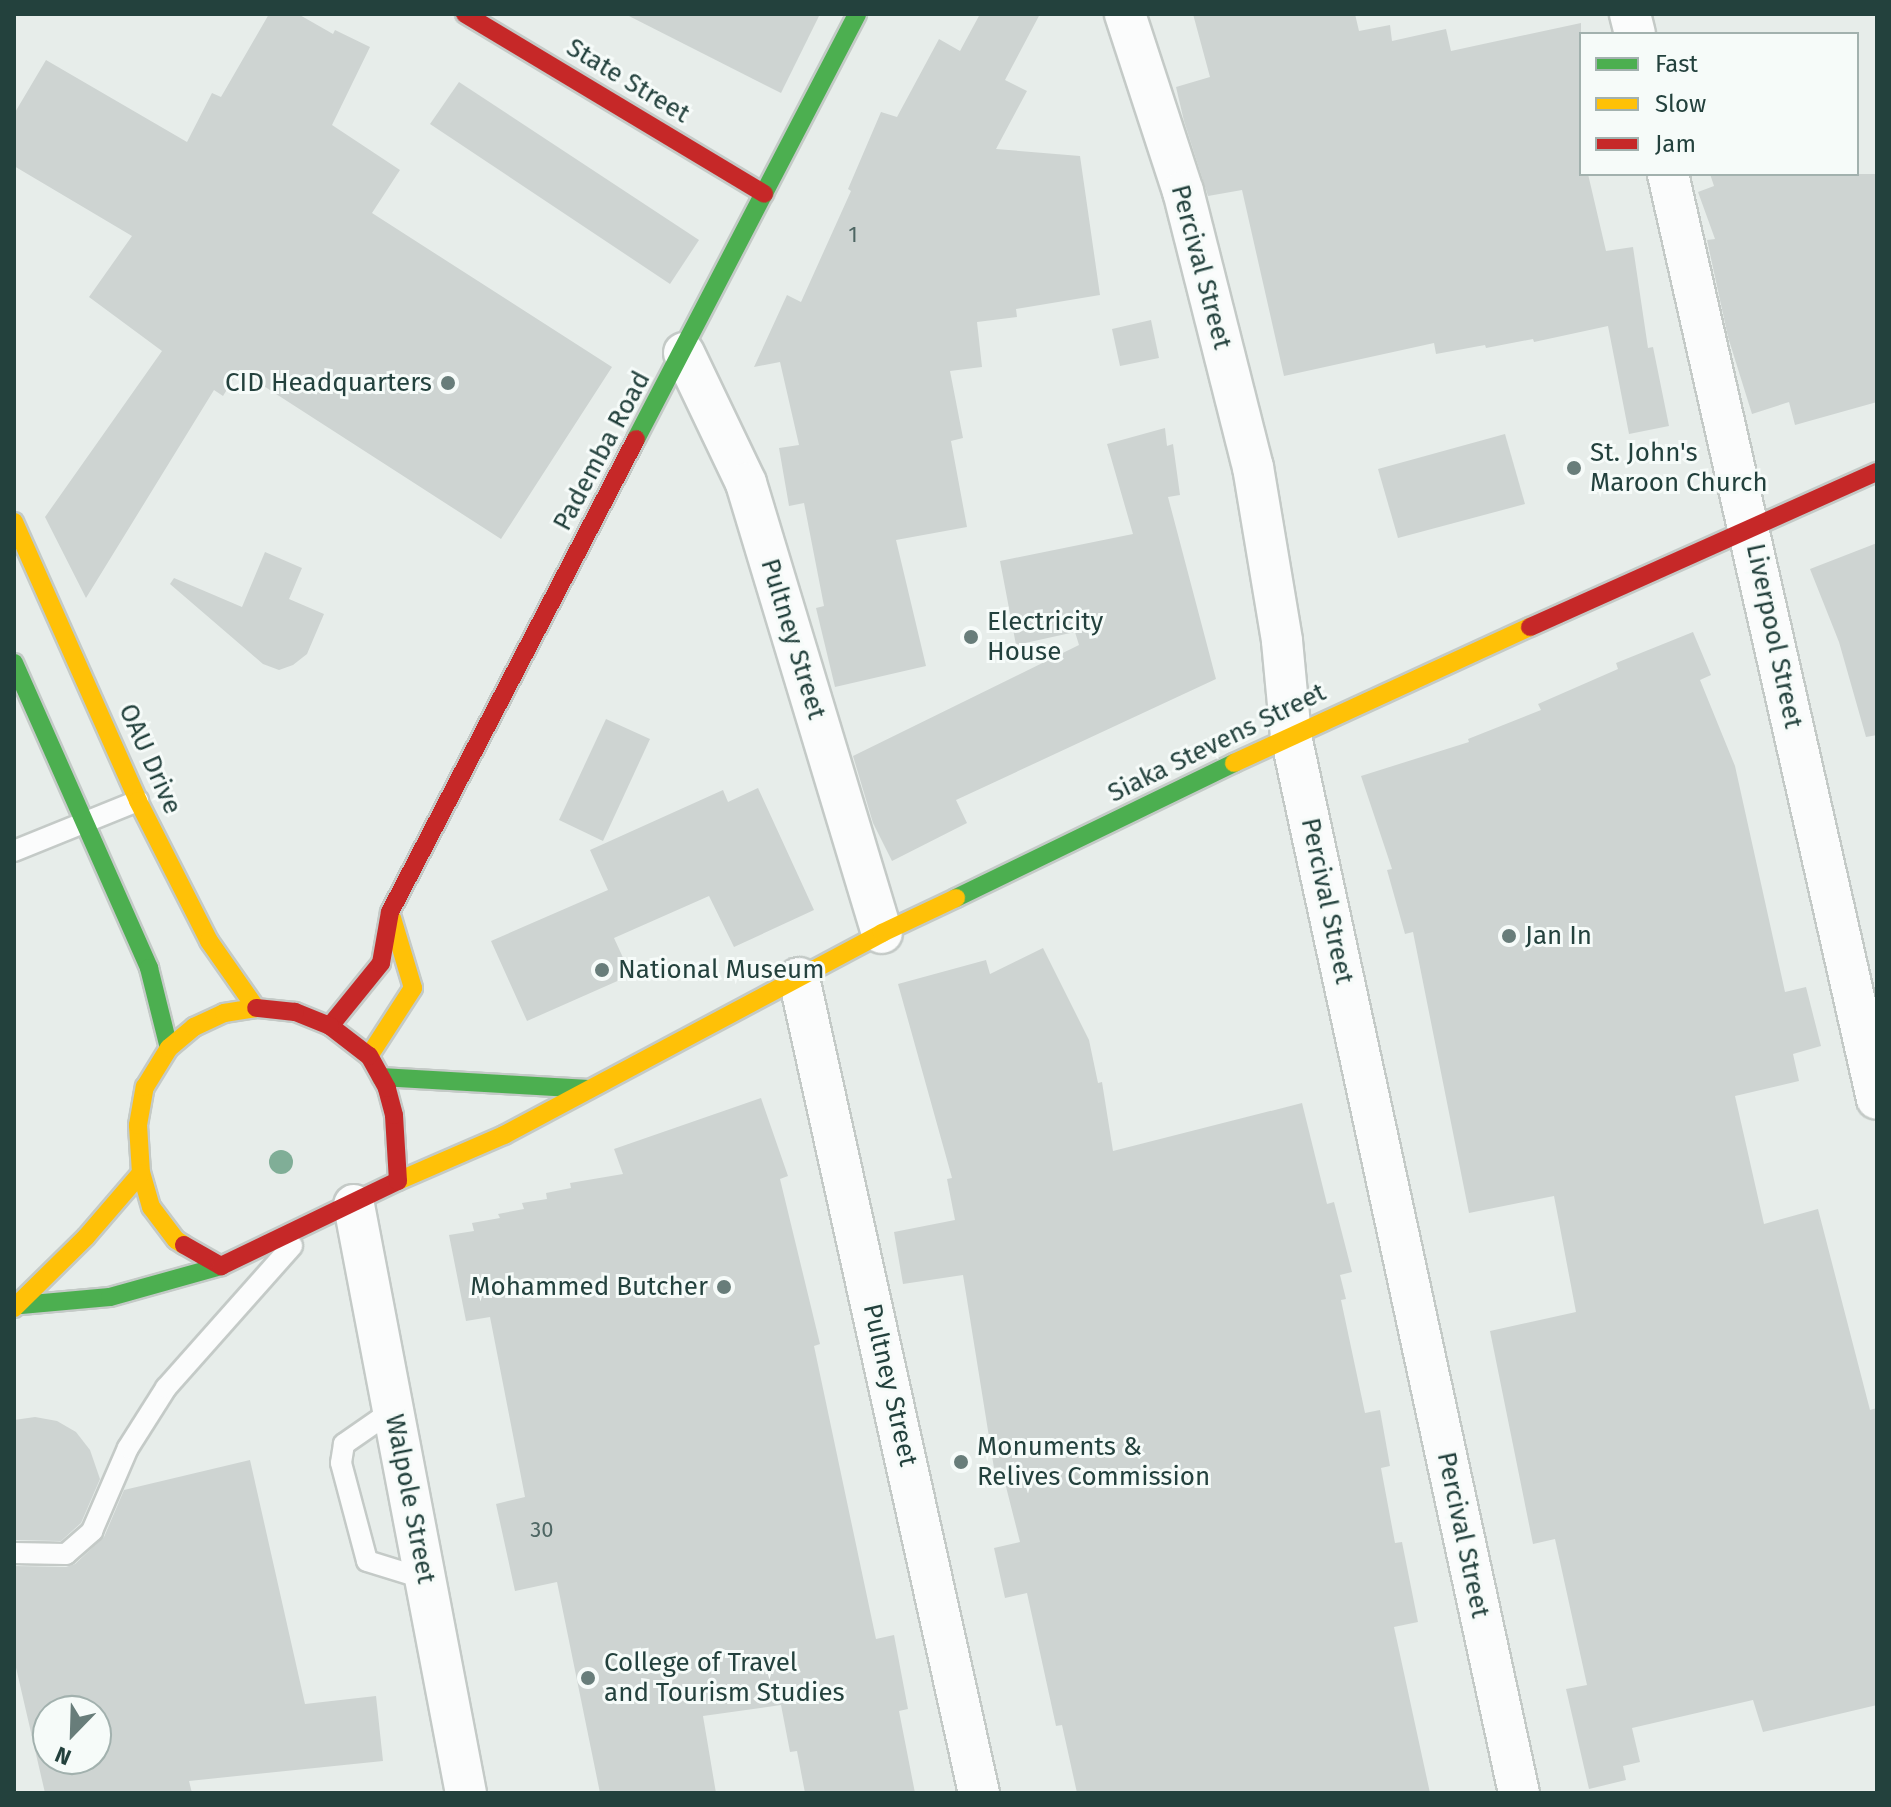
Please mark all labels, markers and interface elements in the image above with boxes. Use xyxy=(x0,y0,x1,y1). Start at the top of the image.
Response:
street label: State Street xyxy=(561,32,695,130)
legend xyxy=(1579,32,1859,176)
text: Fast xyxy=(1655,50,1698,78)
text: Slow xyxy=(1655,90,1706,118)
text: Jam xyxy=(1655,130,1696,158)
street label: Percival Street xyxy=(1164,181,1238,353)
house number: 1 xyxy=(848,222,858,248)
street label: Pademba Road xyxy=(547,366,657,536)
place label: CID Headquarters xyxy=(225,367,432,399)
marker: CID Headquarters xyxy=(439,374,457,392)
place label: St. John's Maroon Church xyxy=(1590,437,1768,498)
marker: St. John's Maroon Church xyxy=(1565,459,1583,477)
street label: Liverpool Street xyxy=(1739,541,1809,731)
street label: Pultney Street xyxy=(754,555,832,723)
place label: Electricity House xyxy=(987,606,1103,668)
marker: Electricity House xyxy=(962,628,980,646)
street label: Siaka Stevens Street xyxy=(1103,677,1331,809)
street label: OAU Drive xyxy=(112,699,188,819)
street label: Percival Street xyxy=(1294,815,1360,987)
place label: Jan In xyxy=(1525,920,1592,952)
marker: Jan In xyxy=(1500,927,1518,945)
place label: National Museum xyxy=(618,954,825,986)
marker: National Museum xyxy=(593,961,611,979)
place label: Mohammed Butcher xyxy=(470,1271,708,1303)
marker: Mohammed Butcher xyxy=(715,1278,733,1296)
street label: Pultney Street xyxy=(856,1301,924,1469)
street label: Walpole Street xyxy=(378,1412,442,1586)
place label: Monuments & Relives Commission xyxy=(977,1431,1210,1492)
street label: Percival Street xyxy=(1430,1449,1496,1621)
marker: Monuments & Relives Commission xyxy=(952,1453,970,1471)
house number: 30 xyxy=(530,1517,554,1543)
place label: College of Travel and Tourism Studies xyxy=(604,1647,845,1708)
marker: College of Travel and Tourism Studies xyxy=(579,1669,597,1687)
north arrow xyxy=(32,1695,112,1775)
text: N xyxy=(51,1740,75,1771)

